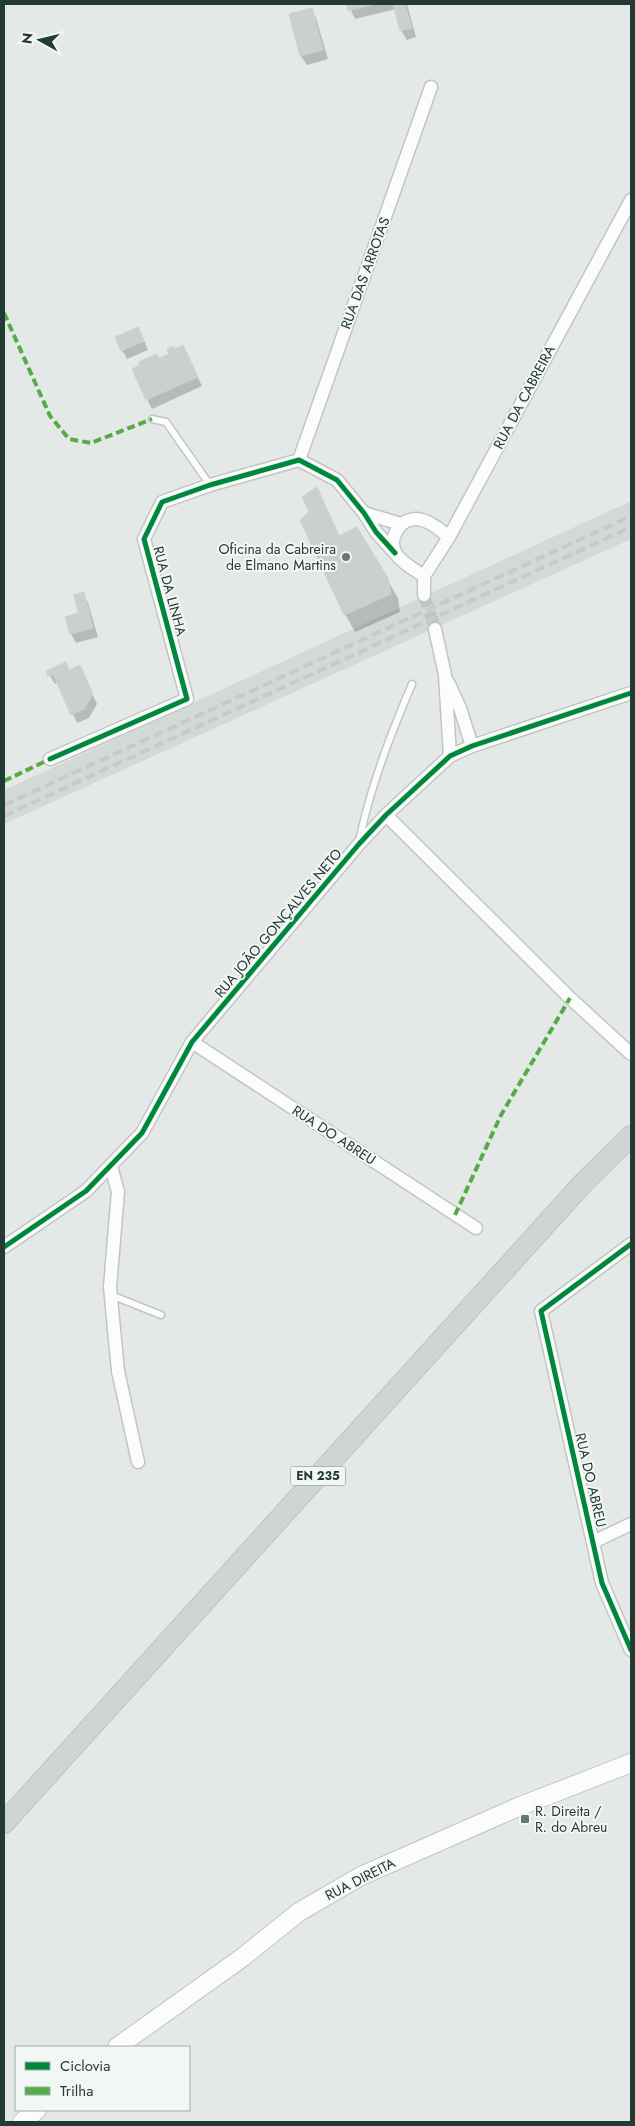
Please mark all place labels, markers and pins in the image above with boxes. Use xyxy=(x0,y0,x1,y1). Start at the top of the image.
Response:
place label: Oficina da Cabreira de Elmano Martins xyxy=(218,539,336,575)
marker: Oficina da Cabreira de Elmano Martins xyxy=(340,551,352,563)
place label: R. Direita / R. do Abreu xyxy=(535,1801,607,1837)
marker: R. Direita / R. do Abreu xyxy=(519,1813,531,1825)

